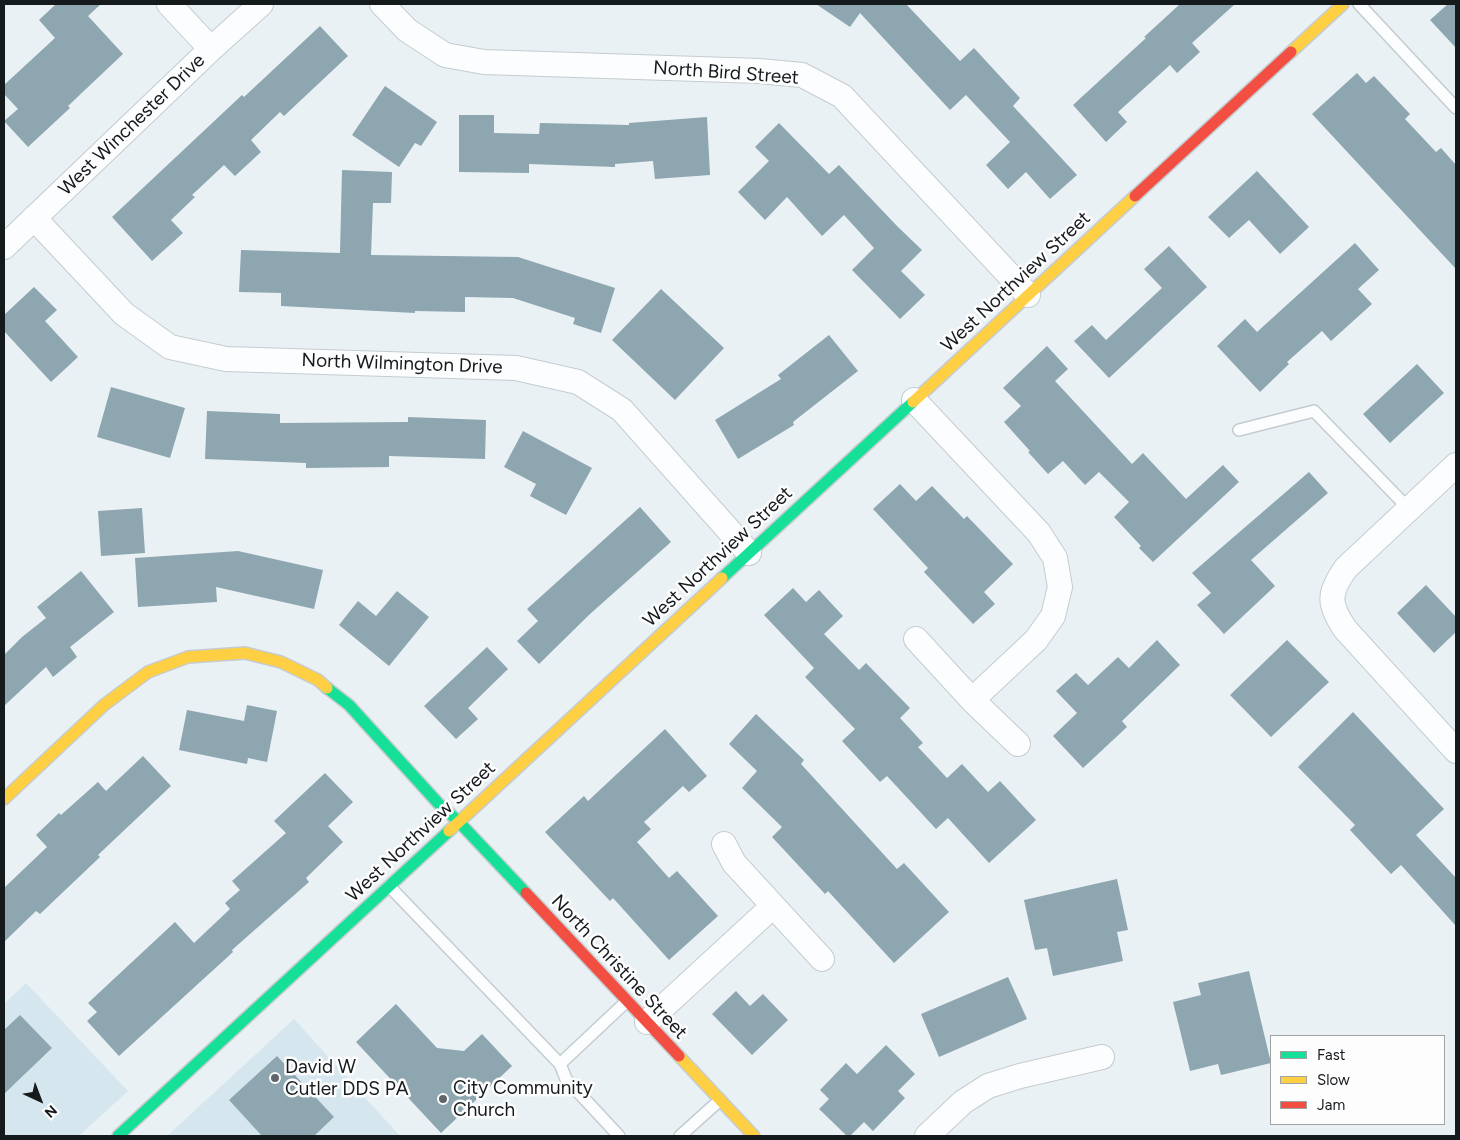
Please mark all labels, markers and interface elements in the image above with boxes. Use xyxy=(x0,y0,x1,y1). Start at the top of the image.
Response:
street label: West Winchester Drive xyxy=(54,49,210,201)
street label: North Bird Street xyxy=(652,57,800,89)
street label: West Northview Street xyxy=(937,207,1095,357)
street label: North Wilmington Drive xyxy=(301,349,503,379)
street label: West Northview Street xyxy=(639,482,797,632)
street label: West Northview Street xyxy=(342,757,500,907)
street label: North Christine Street xyxy=(546,890,692,1044)
legend xyxy=(1270,1035,1445,1125)
text: Fast xyxy=(1317,1046,1345,1064)
place label: David W Cutler DDS PA xyxy=(285,1056,409,1100)
text: Slow xyxy=(1317,1071,1350,1089)
marker: David W Cutler DDS PA xyxy=(269,1072,281,1084)
north arrow xyxy=(15,1075,65,1125)
place label: City Community Church xyxy=(453,1077,593,1121)
marker: City Community Church xyxy=(437,1093,449,1105)
text: Jam xyxy=(1317,1096,1345,1114)
text: N xyxy=(41,1101,60,1121)

